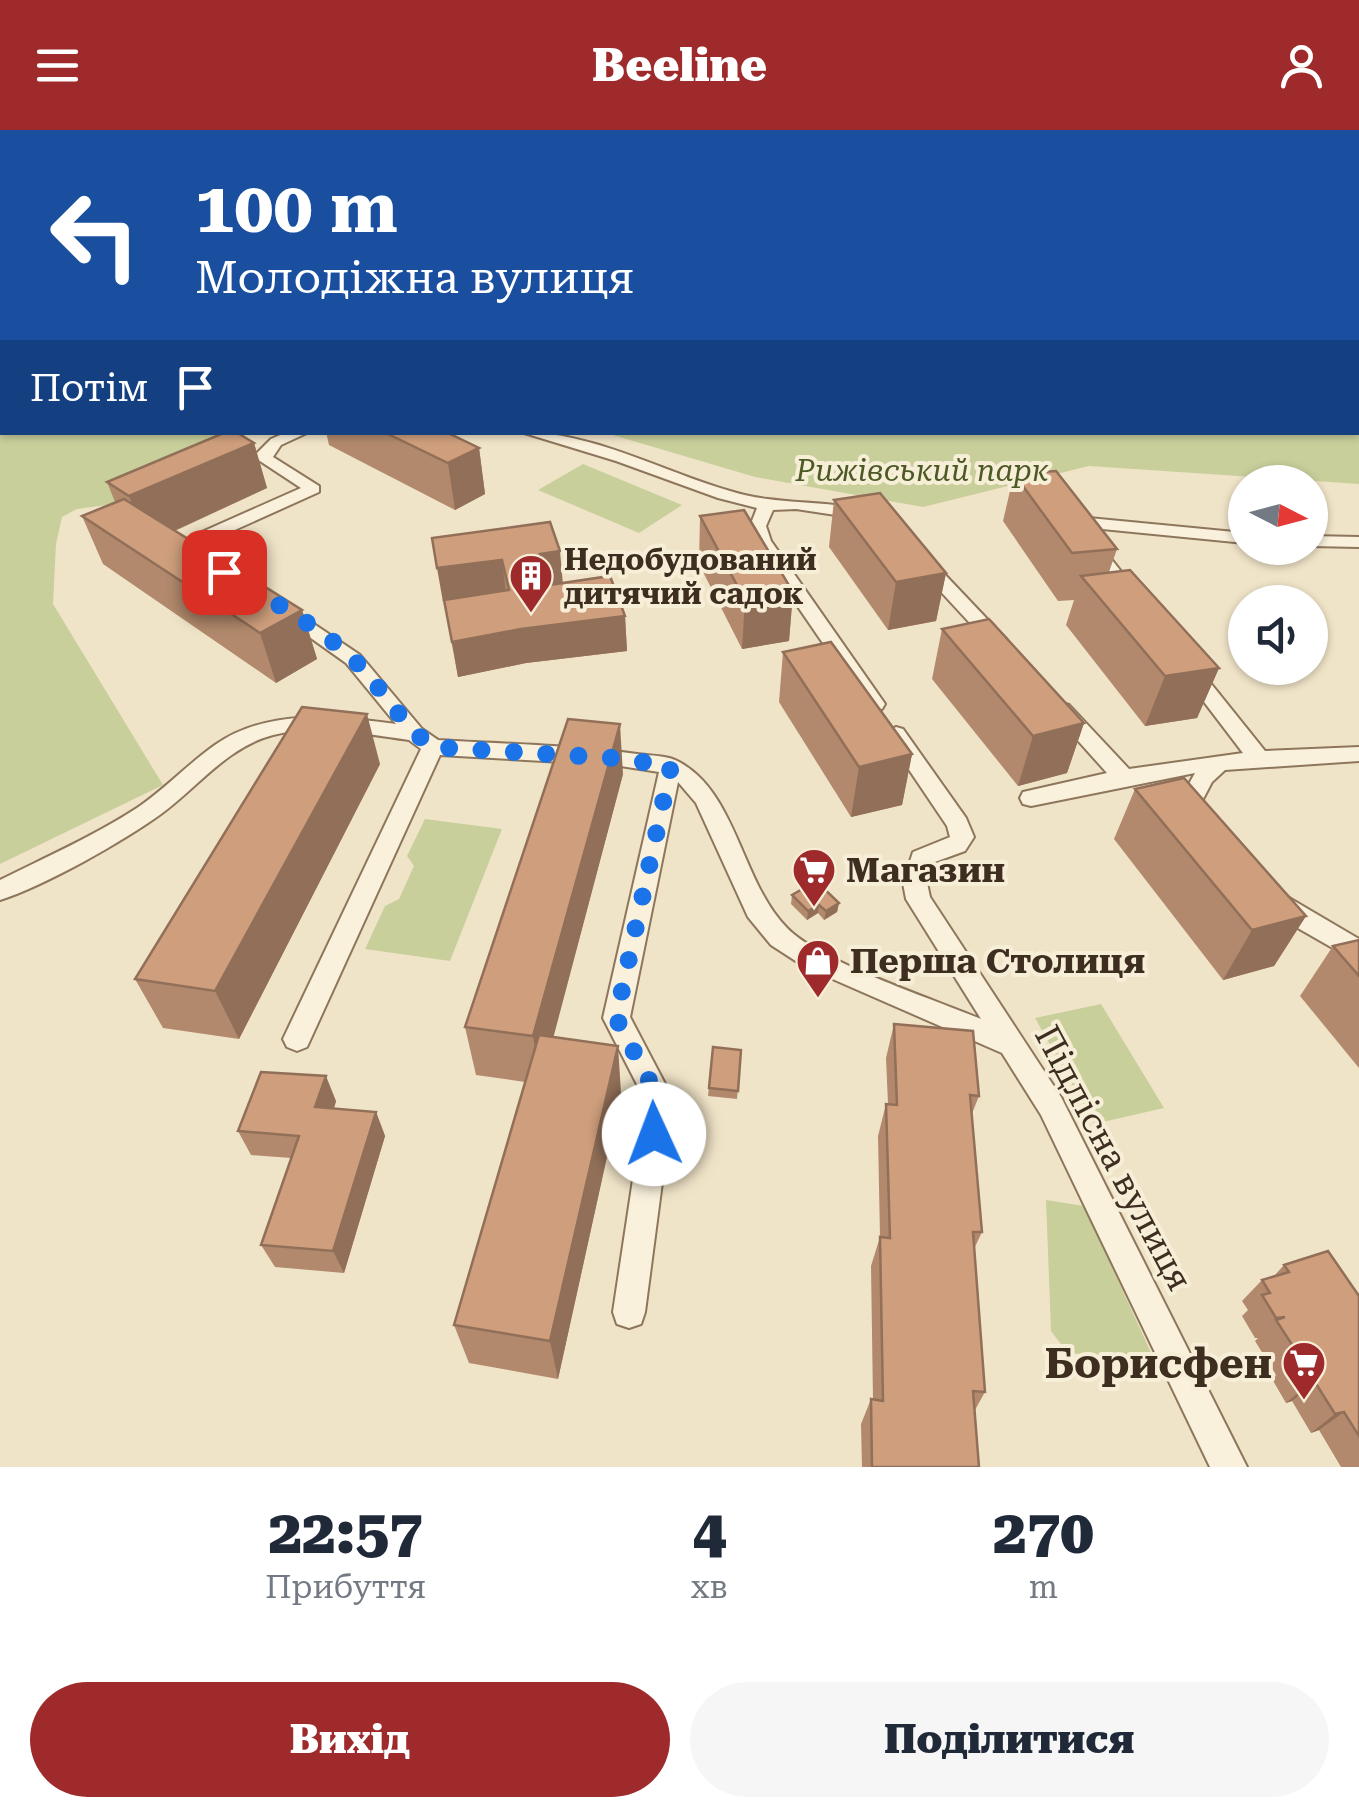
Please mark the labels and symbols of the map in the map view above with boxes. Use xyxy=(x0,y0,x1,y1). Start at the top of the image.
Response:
park label: Рижівський парк xyxy=(795,453,1049,488)
north arrow xyxy=(1228,465,1328,565)
pin xyxy=(182,530,267,615)
place label: Недобудований дитячий садок xyxy=(564,542,817,611)
building icon: Недобудований дитячий садок xyxy=(508,553,554,614)
supermarket icon: Магазин xyxy=(791,847,837,908)
place label: Магазин xyxy=(846,850,1005,891)
shop icon: Перша Столиця xyxy=(795,938,841,999)
place label: Перша Столиця xyxy=(850,941,1145,982)
street label: Підлісна вулиця xyxy=(1026,1019,1200,1297)
position arrow xyxy=(602,1082,706,1186)
place label: Борисфен xyxy=(1045,1339,1272,1388)
supermarket icon: Борисфен xyxy=(1281,1340,1327,1401)

